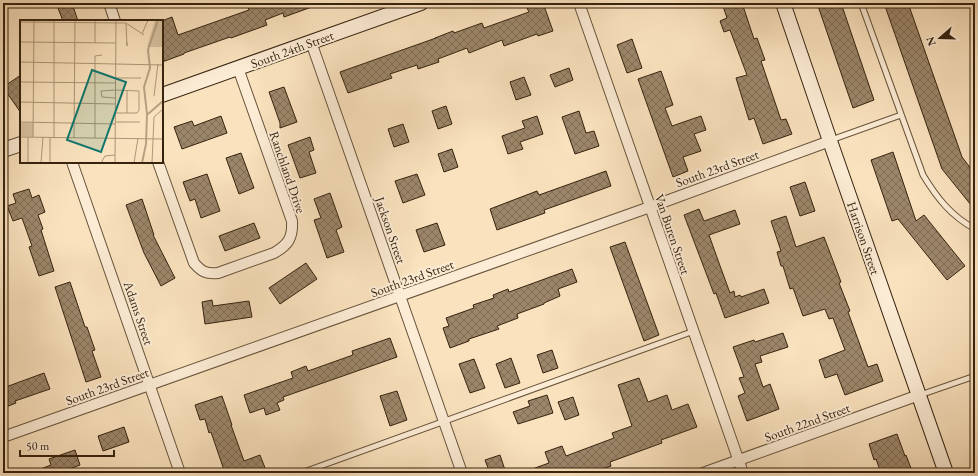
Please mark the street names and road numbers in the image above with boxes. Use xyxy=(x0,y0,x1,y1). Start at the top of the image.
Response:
street label: South 24th Street xyxy=(248,27,336,72)
street label: Ranchland Drive xyxy=(266,129,309,215)
street label: South 23rd Street xyxy=(673,146,761,191)
street label: Van Buren Street xyxy=(651,192,694,277)
street label: Jackson Street xyxy=(371,194,410,266)
street label: Harrison Street xyxy=(843,199,884,277)
street label: South 23rd Street xyxy=(368,256,456,301)
street label: Adams Street xyxy=(119,278,157,347)
street label: South 23rd Street xyxy=(63,364,151,409)
street label: South 22nd Street xyxy=(762,399,852,446)

